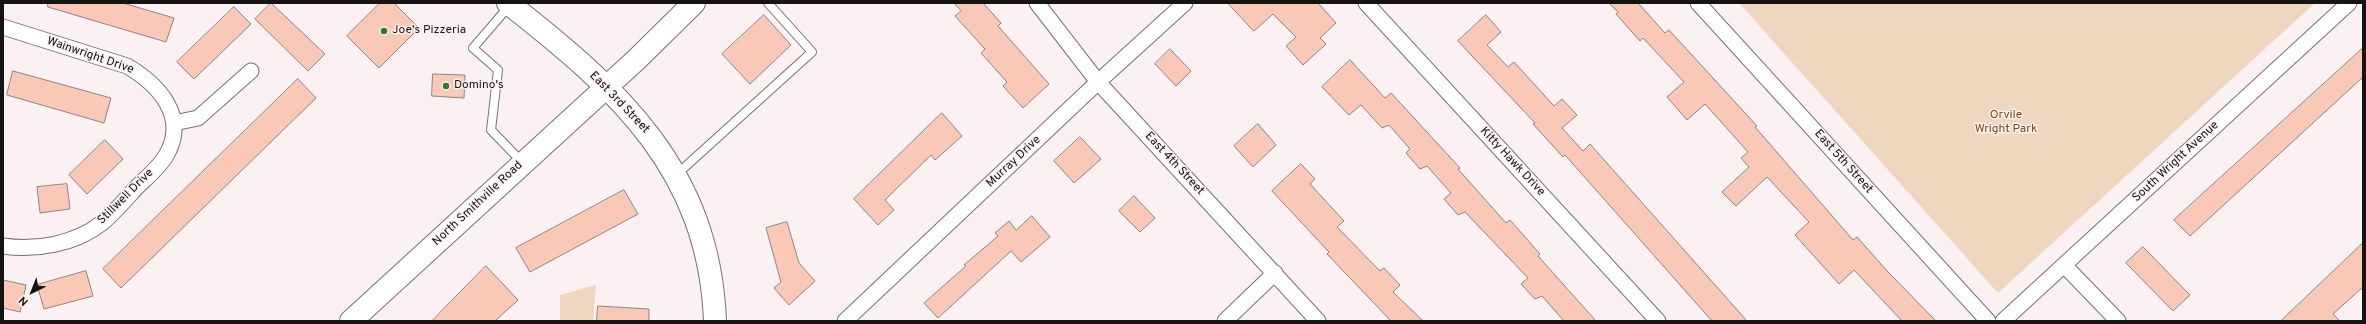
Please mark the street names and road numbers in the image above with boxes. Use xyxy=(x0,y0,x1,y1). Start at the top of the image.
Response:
street label: Wainwright Drive xyxy=(45,34,135,78)
street label: East 3rd Street xyxy=(586,69,652,137)
street label: South Wright Avenue xyxy=(2130,118,2222,206)
street label: Kitty Hawk Drive xyxy=(1476,124,1548,200)
street label: East 5th Street xyxy=(1811,127,1875,197)
street label: East 4th Street xyxy=(1141,130,1207,198)
street label: Murray Drive xyxy=(984,133,1044,191)
street label: North Smithville Road xyxy=(430,159,526,249)
street label: Stillwell Drive xyxy=(95,166,157,228)

